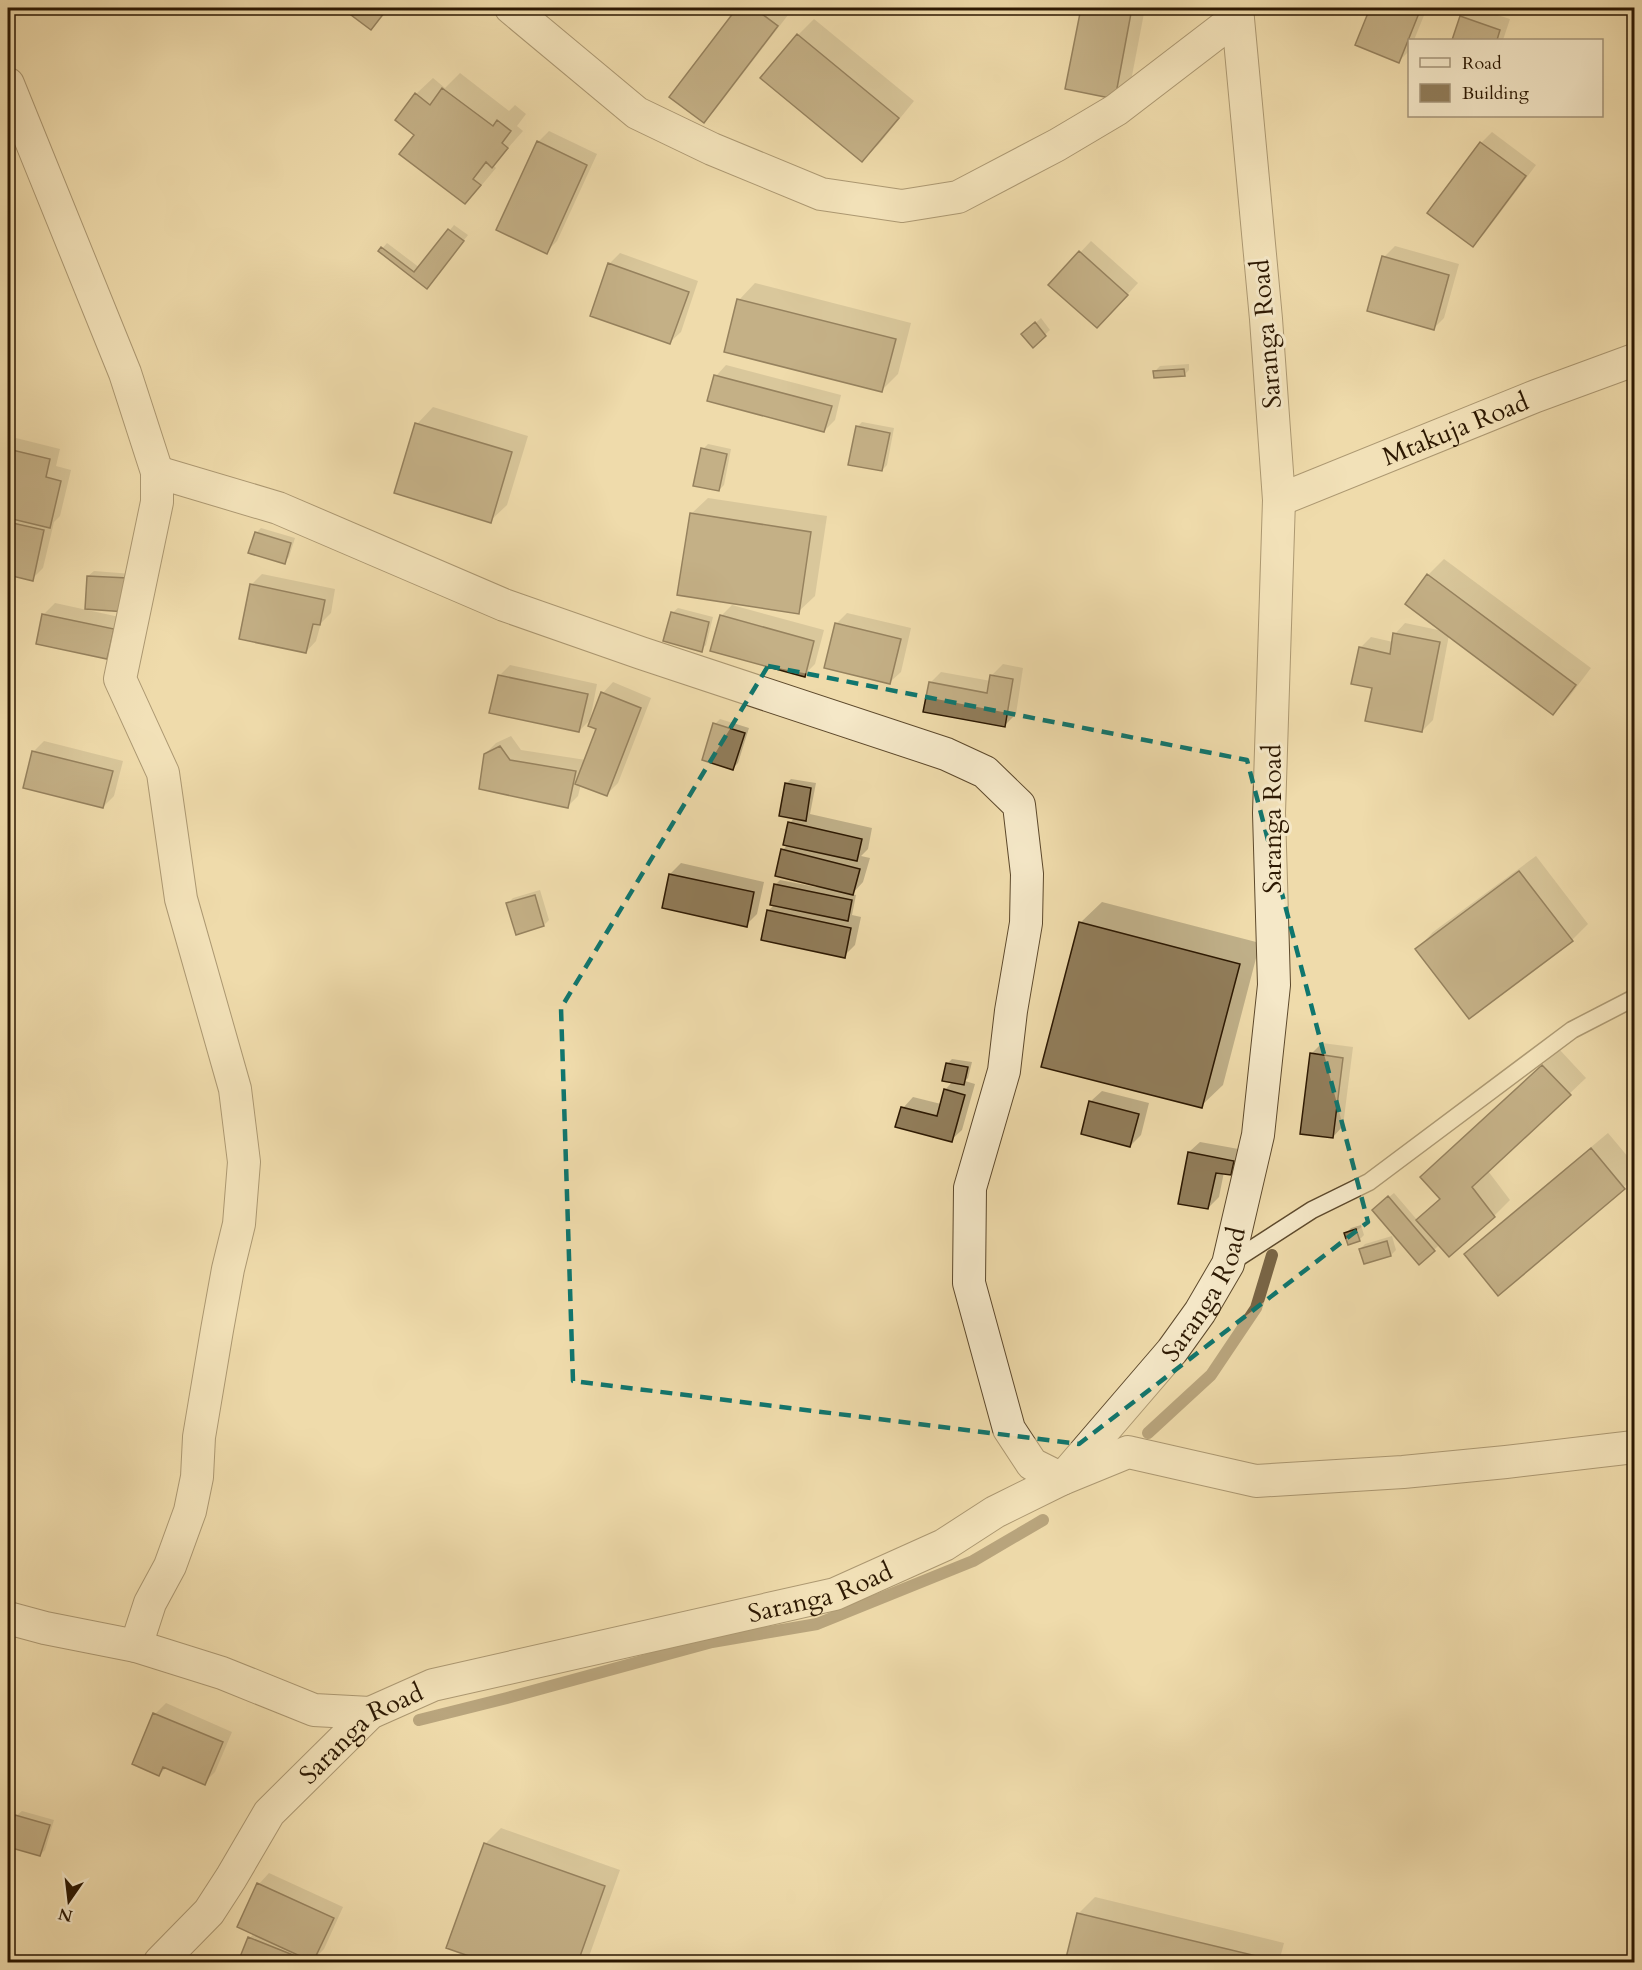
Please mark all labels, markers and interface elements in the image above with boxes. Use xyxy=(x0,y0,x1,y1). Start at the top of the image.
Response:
legend xyxy=(1408,39,1603,117)
text: Road xyxy=(1462,51,1502,76)
text: Building xyxy=(1462,81,1530,106)
street label: Saranga Road xyxy=(1242,258,1290,410)
street label: Mtakuja Road xyxy=(1377,383,1534,474)
street label: Saranga Road xyxy=(1255,744,1290,894)
street label: Saranga Road xyxy=(1153,1223,1254,1369)
street label: Saranga Road xyxy=(744,1553,898,1631)
street label: Saranga Road xyxy=(291,1674,428,1791)
north arrow xyxy=(39,1871,99,1931)
text: N xyxy=(56,1902,75,1927)

